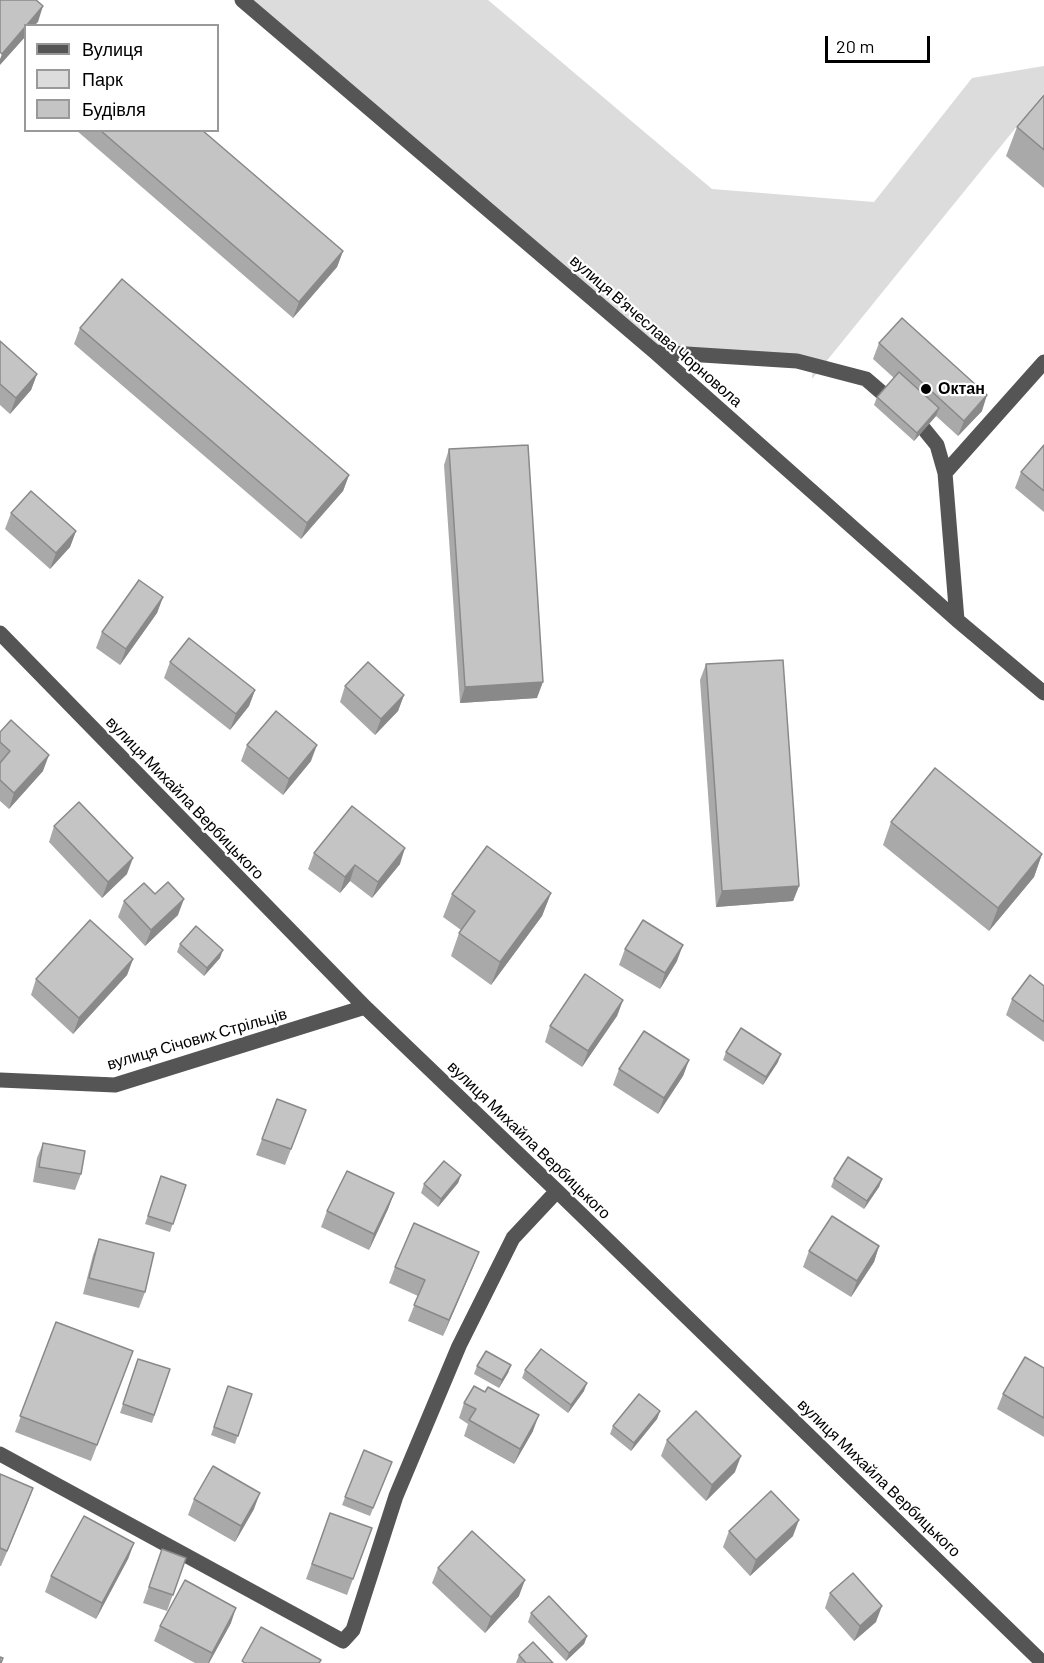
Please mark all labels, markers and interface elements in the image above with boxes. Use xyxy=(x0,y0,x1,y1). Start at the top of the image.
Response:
legend xyxy=(24,24,219,132)
scale bar xyxy=(828,24,933,62)
text: 20 m xyxy=(836,35,874,57)
text: Вулиця xyxy=(82,38,143,60)
text: Парк xyxy=(82,68,123,90)
text: Будівля xyxy=(82,98,146,120)
street label: вулиця В'ячеслава Чорновола xyxy=(566,251,746,411)
place label: Октан xyxy=(938,379,985,399)
marker: Октан xyxy=(919,382,933,396)
street label: вулиця Михайла Вербицького xyxy=(102,713,268,883)
street label: вулиця Січових Стрільців xyxy=(105,1004,289,1074)
street label: вулиця Михайла Вербицького xyxy=(444,1057,614,1223)
street label: вулиця Михайла Вербицького xyxy=(794,1395,964,1561)

